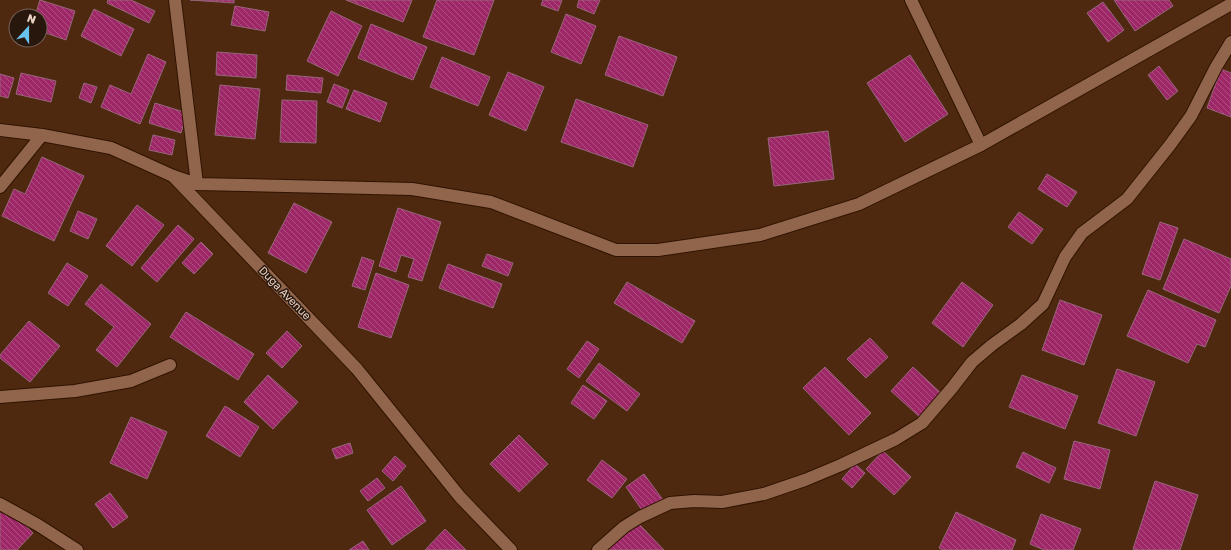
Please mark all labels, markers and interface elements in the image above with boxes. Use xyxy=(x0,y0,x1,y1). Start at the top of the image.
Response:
north arrow xyxy=(8,8,48,48)
text: N xyxy=(26,11,38,26)
street label: Duga Avenue xyxy=(257,263,314,322)

